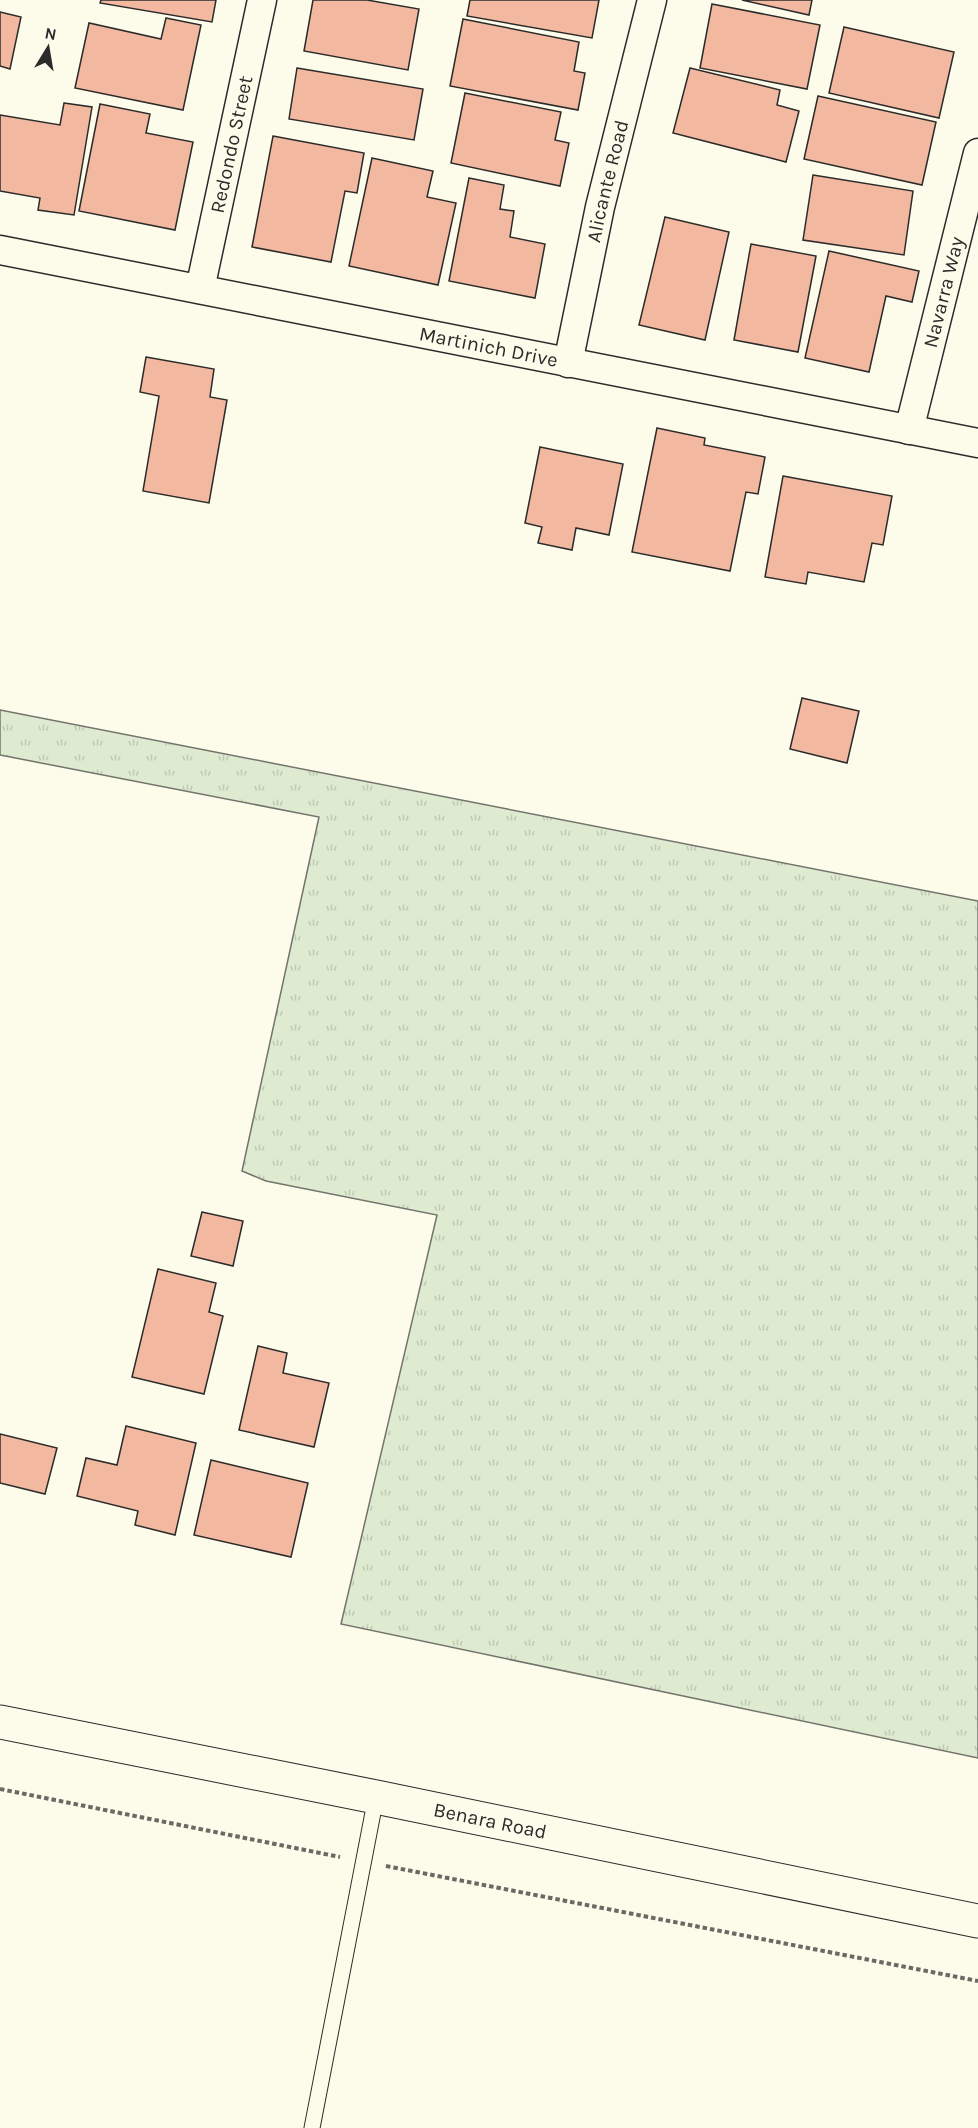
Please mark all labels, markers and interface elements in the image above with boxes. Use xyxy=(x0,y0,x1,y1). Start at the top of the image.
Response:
north arrow xyxy=(18,18,78,78)
text: N xyxy=(43,23,58,44)
street label: Redondo Street xyxy=(206,73,258,215)
street label: Alicante Road xyxy=(582,118,633,244)
street label: Navarra Way xyxy=(919,234,969,350)
street label: Martinich Drive xyxy=(417,322,560,372)
street label: Benara Road xyxy=(432,1798,549,1844)

